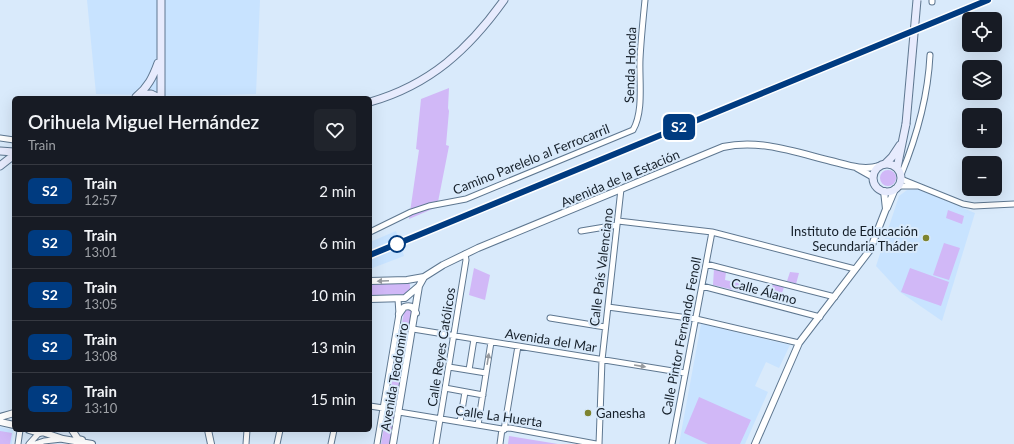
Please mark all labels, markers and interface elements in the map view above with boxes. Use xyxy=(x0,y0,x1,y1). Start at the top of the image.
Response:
map controls xyxy=(962,12,1002,196)
button: locate xyxy=(962,12,1002,52)
street label: Senda Honda xyxy=(621,27,639,103)
button: layers xyxy=(962,60,1002,100)
button: + xyxy=(962,108,1002,148)
button: heart xyxy=(314,109,356,151)
text: Orihuela Miguel Hernández xyxy=(28,110,259,133)
line badge: S2 xyxy=(661,114,697,140)
text: S2 xyxy=(671,118,687,135)
street label: Camino Parelelo al Ferrocarril xyxy=(450,120,612,198)
text: Train xyxy=(28,137,56,153)
street label: Avenida de la Estación xyxy=(558,146,682,210)
button: − xyxy=(962,156,1002,196)
text: Train xyxy=(84,174,117,192)
text: S2 xyxy=(42,182,58,199)
text: 2 min xyxy=(319,182,356,200)
text: 12:57 xyxy=(84,192,117,208)
street label: Calle País Valenciano xyxy=(586,207,616,327)
place label: Instituto de Educación Secundaria Tháder xyxy=(790,223,918,254)
text: Train xyxy=(84,226,117,244)
marker: Instituto de Educación Secundaria Tháder xyxy=(921,233,931,243)
text: S2 xyxy=(42,234,58,251)
text: 6 min xyxy=(319,234,356,252)
unlabelled marker xyxy=(388,235,406,253)
text: 13:01 xyxy=(84,244,117,260)
street label: Calle Pintor Fernando Fenoll xyxy=(658,255,704,417)
street label: Calle Álamo xyxy=(729,275,799,307)
one-way arrow xyxy=(377,277,389,284)
text: Train xyxy=(84,278,117,296)
text: S2 xyxy=(42,286,58,303)
text: 10 min xyxy=(310,286,356,304)
street label: Calle Reyes Católicos xyxy=(424,286,458,408)
text: 13:05 xyxy=(84,296,117,312)
street label: Avenida Teodomiro xyxy=(377,322,411,432)
street label: Avenida del Mar xyxy=(504,325,598,355)
text: Train xyxy=(84,330,117,348)
text: S2 xyxy=(42,338,58,355)
text: 13 min xyxy=(310,338,356,356)
text: 13:08 xyxy=(84,348,117,364)
one-way arrow xyxy=(486,353,492,365)
one-way arrow xyxy=(634,363,646,369)
text: Train xyxy=(84,382,117,400)
text: S2 xyxy=(42,390,58,407)
text: 15 min xyxy=(310,390,356,408)
text: 13:10 xyxy=(84,400,117,416)
street label: Calle La Huerta xyxy=(454,402,544,430)
place label: Ganesha xyxy=(596,405,645,421)
marker: Ganesha xyxy=(583,408,593,418)

